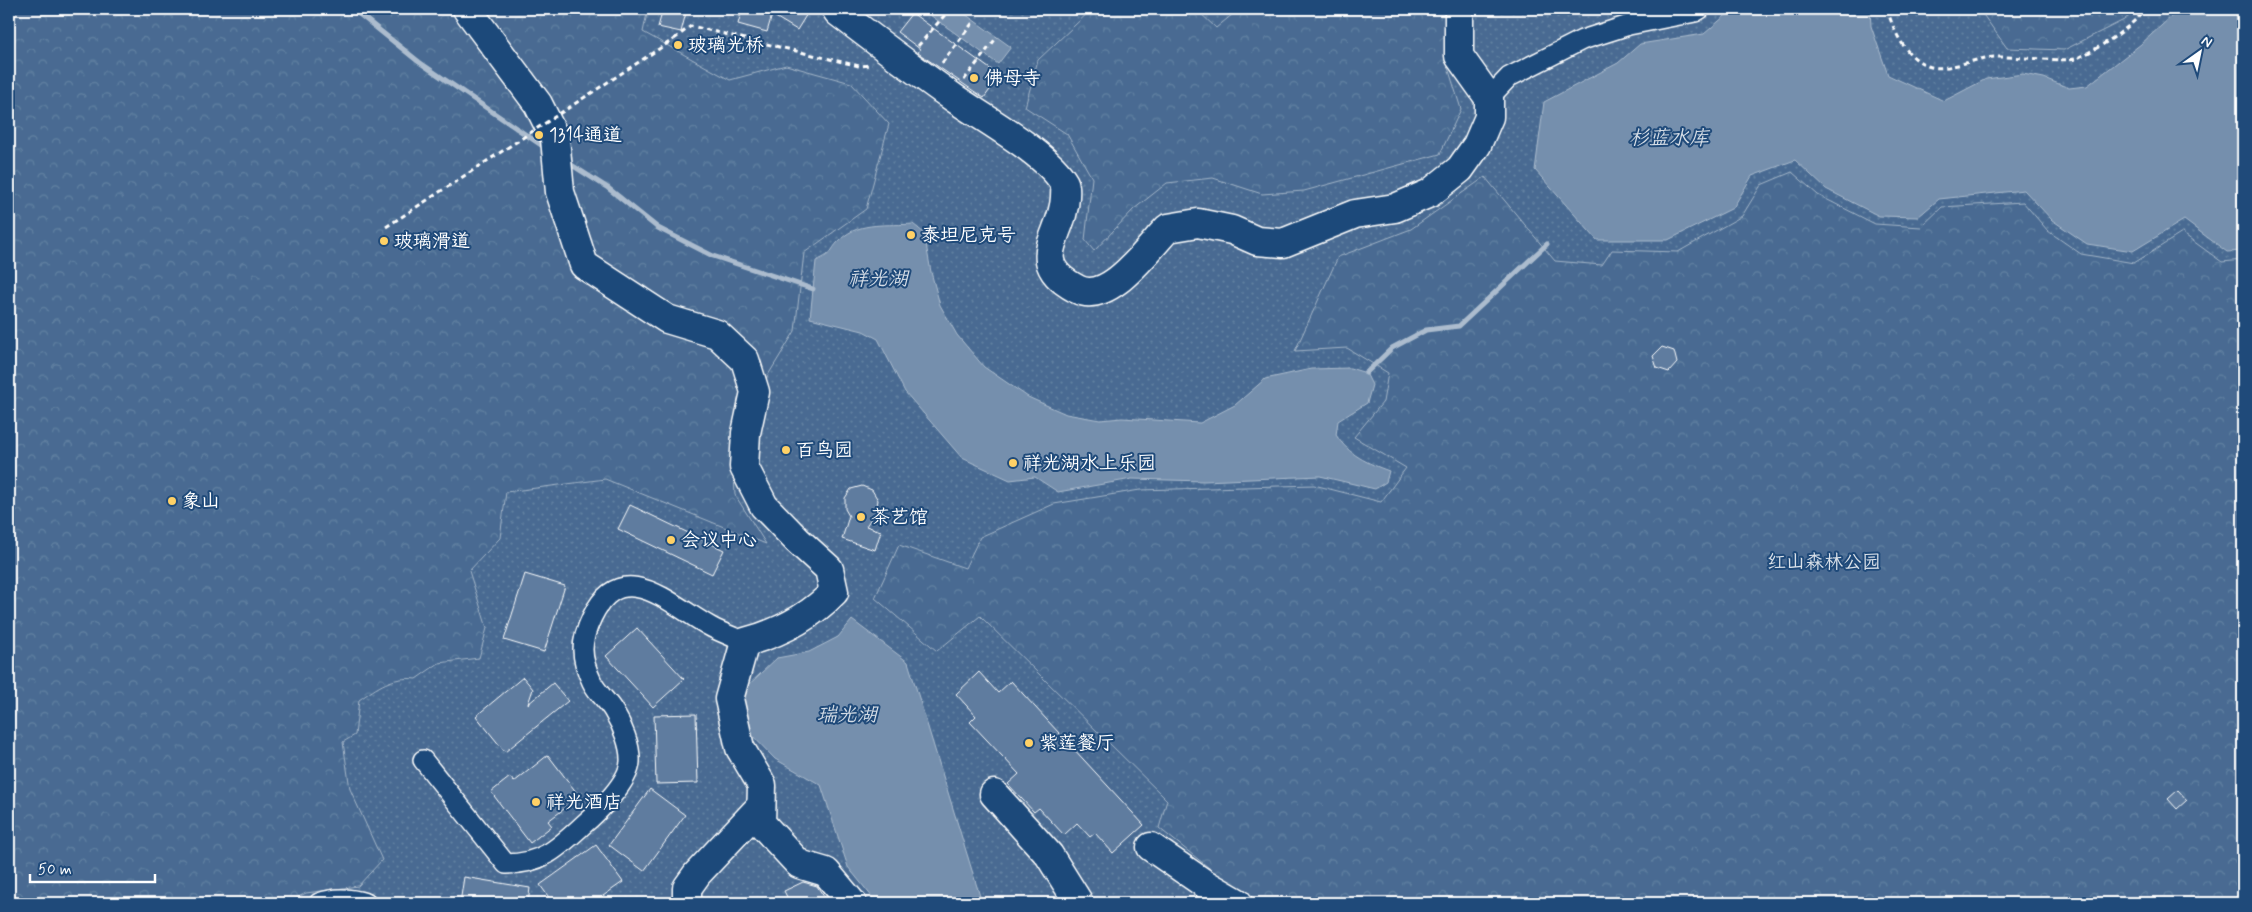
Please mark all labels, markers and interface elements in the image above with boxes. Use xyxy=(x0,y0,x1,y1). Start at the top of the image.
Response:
north arrow xyxy=(2174,28,2224,78)
text: N xyxy=(2198,32,2215,52)
place label: 玻璃光桥 xyxy=(688,33,764,58)
marker: 玻璃光桥 xyxy=(672,39,684,51)
place label: 佛母寺 xyxy=(984,66,1041,91)
marker: 佛母寺 xyxy=(968,72,980,84)
place label: 1314通道 xyxy=(549,123,622,148)
water label: 杉蓝水库 xyxy=(1629,125,1711,152)
marker: 1314通道 xyxy=(533,129,545,141)
place label: 泰坦尼克号 xyxy=(921,223,1016,248)
place label: 玻璃滑道 xyxy=(394,229,470,254)
marker: 泰坦尼克号 xyxy=(905,229,917,241)
marker: 玻璃滑道 xyxy=(378,235,390,247)
water label: 祥光湖 xyxy=(848,266,910,293)
place label: 百鸟园 xyxy=(796,438,853,463)
marker: 百鸟园 xyxy=(780,444,792,456)
place label: 祥光湖水上乐园 xyxy=(1023,451,1156,476)
marker: 祥光湖水上乐园 xyxy=(1007,457,1019,469)
place label: 象山 xyxy=(182,489,220,514)
marker: 象山 xyxy=(166,495,178,507)
place label: 茶艺馆 xyxy=(871,505,928,530)
marker: 茶艺馆 xyxy=(855,511,867,523)
place label: 会议中心 xyxy=(681,528,757,553)
marker: 会议中心 xyxy=(665,534,677,546)
park label: 红山森林公园 xyxy=(1767,550,1881,575)
water label: 瑞光湖 xyxy=(817,702,879,729)
place label: 紫莲餐厅 xyxy=(1039,731,1115,756)
marker: 紫莲餐厅 xyxy=(1023,737,1035,749)
place label: 祥光酒店 xyxy=(546,790,622,815)
marker: 祥光酒店 xyxy=(530,796,542,808)
scale bar xyxy=(30,852,155,884)
text: 50 m xyxy=(38,860,72,880)

